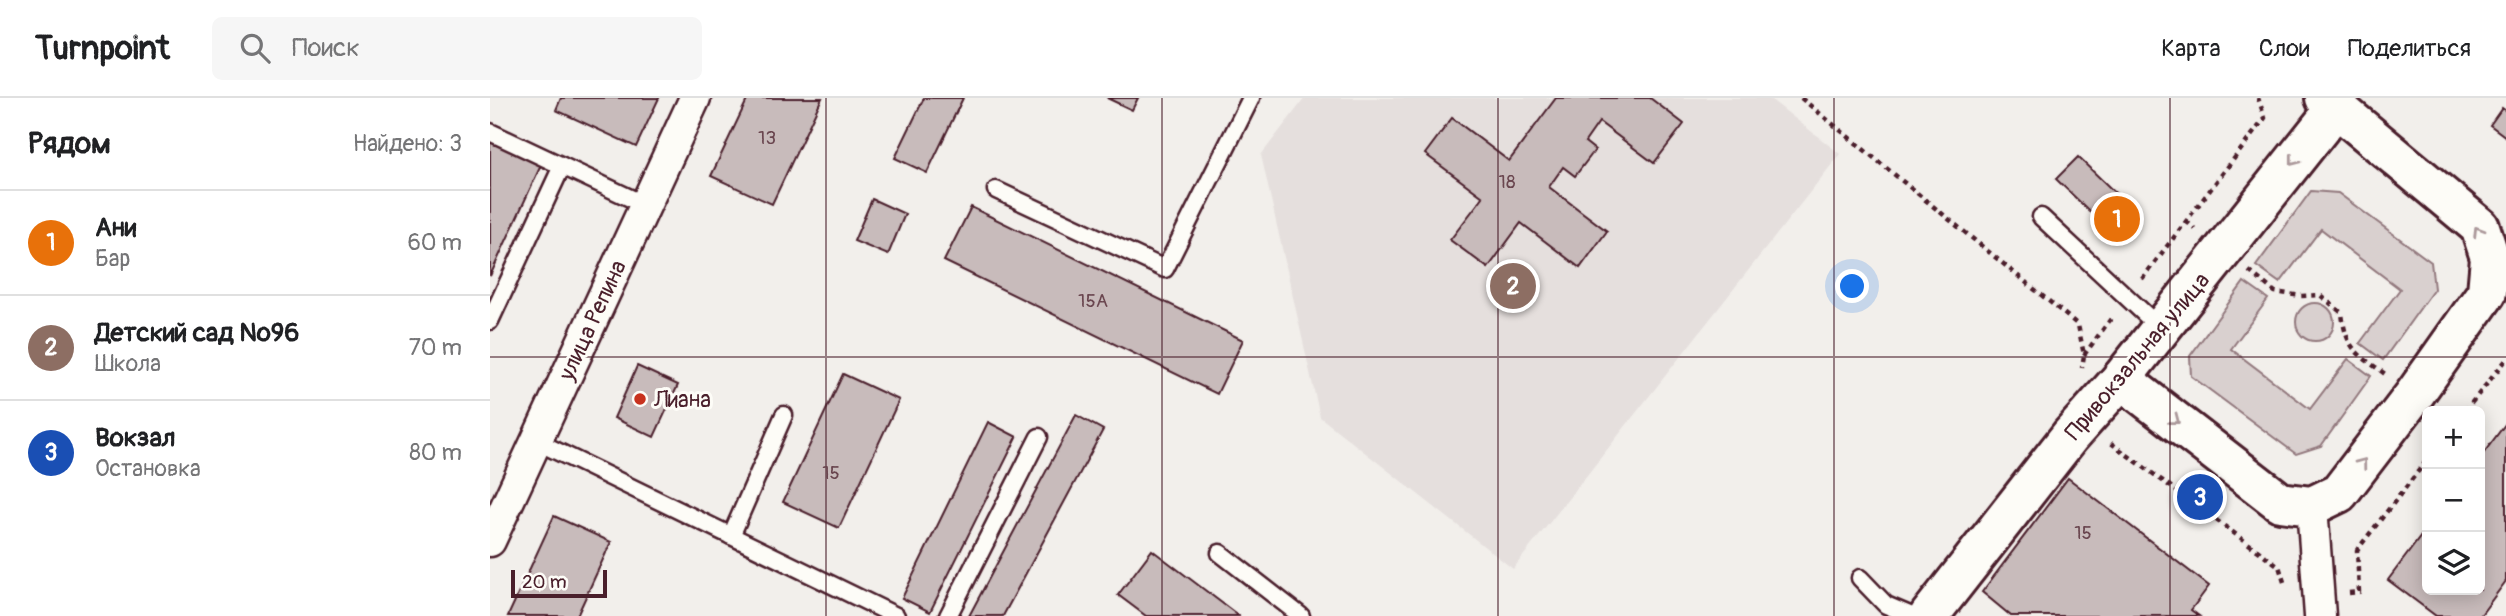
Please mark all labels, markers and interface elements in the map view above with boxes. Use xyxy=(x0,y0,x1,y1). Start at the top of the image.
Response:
search box xyxy=(212,17,702,80)
text: Turnpoint xyxy=(35,28,170,69)
icon: search xyxy=(236,29,274,67)
text: Поиск xyxy=(292,32,360,64)
text: Карта xyxy=(2161,34,2221,63)
text: Слои xyxy=(2259,34,2310,63)
text: Поделиться xyxy=(2348,34,2471,63)
text: Рядом xyxy=(28,125,111,162)
house number: 13 xyxy=(758,126,776,150)
text: Найдено: 3 xyxy=(353,129,462,158)
one-way arrow xyxy=(2290,154,2303,166)
house number: 18 xyxy=(1498,170,1516,194)
pin: 1 xyxy=(2094,193,2140,245)
text: Ани xyxy=(95,212,136,244)
one-way arrow xyxy=(2473,225,2486,238)
text: 1 xyxy=(47,228,56,257)
text: 60 m xyxy=(407,228,462,257)
text: Бар xyxy=(95,244,130,273)
street label: улица Репина xyxy=(552,256,633,386)
pin: 2 xyxy=(1490,260,1536,312)
street label: Привокзальная улица xyxy=(2059,267,2216,446)
your location xyxy=(1835,269,1869,303)
house number: 15А xyxy=(1078,289,1108,313)
text: Детский сад №96 xyxy=(95,317,299,349)
text: 2 xyxy=(45,333,57,362)
text: 70 m xyxy=(409,333,462,362)
text: Школа xyxy=(95,349,161,378)
place label: Лиана xyxy=(653,385,711,414)
marker: Лиана xyxy=(632,391,648,407)
map controls xyxy=(2422,406,2485,595)
button: + xyxy=(2422,406,2485,469)
one-way arrow xyxy=(2167,412,2180,425)
text: Вокзал xyxy=(95,422,175,454)
text: 3 xyxy=(45,438,57,467)
text: 80 m xyxy=(409,438,462,467)
text: Остановка xyxy=(95,454,201,483)
one-way arrow xyxy=(2354,458,2366,471)
house number: 15 xyxy=(822,461,840,485)
button: − xyxy=(2422,469,2485,532)
pin: 3 xyxy=(2177,471,2223,523)
house number: 15 xyxy=(2074,521,2092,545)
button: layers xyxy=(2422,532,2485,595)
scale bar xyxy=(511,567,607,599)
text: 20 m xyxy=(522,570,567,594)

